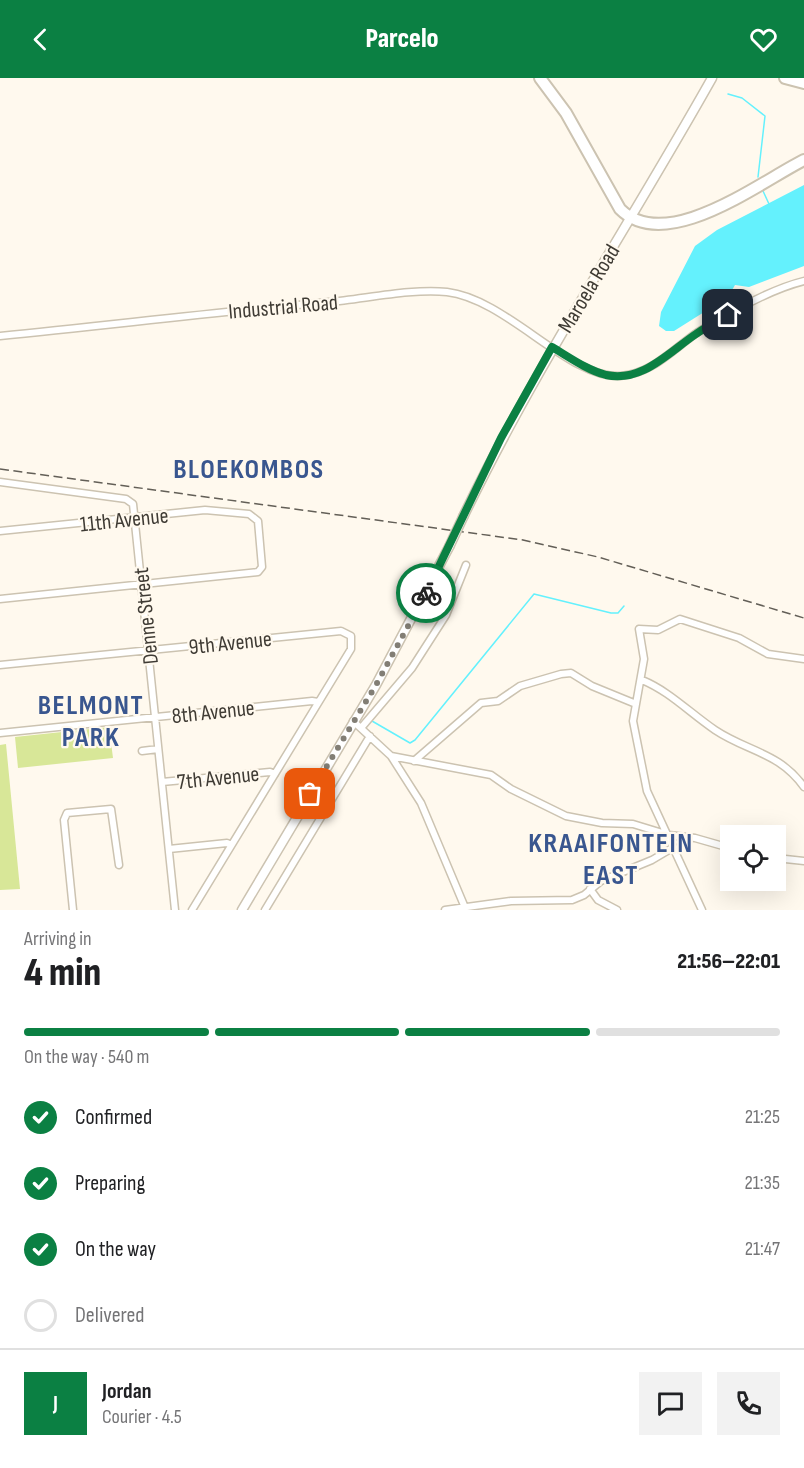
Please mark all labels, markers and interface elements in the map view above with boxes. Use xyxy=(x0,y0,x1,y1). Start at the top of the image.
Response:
icon: back xyxy=(24,23,57,56)
text: Parcelo xyxy=(365,23,439,55)
icon: heart xyxy=(747,23,780,56)
street label: Maroela Road xyxy=(552,240,626,338)
street label: Industrial Road xyxy=(227,289,339,326)
pin xyxy=(702,289,753,340)
icon: home xyxy=(711,298,744,331)
district label: BLOEKOMBOS xyxy=(173,453,325,486)
street label: 11th Avenue xyxy=(79,502,170,539)
courier xyxy=(396,563,456,623)
street label: Denne Street xyxy=(128,566,165,666)
icon: bike xyxy=(410,577,443,610)
street label: 9th Avenue xyxy=(187,626,273,661)
district label: BELMONT PARK xyxy=(38,689,144,754)
street label: 8th Avenue xyxy=(170,695,256,730)
street label: 7th Avenue xyxy=(176,761,261,796)
pin xyxy=(284,768,335,819)
icon: bag xyxy=(293,777,326,810)
map controls xyxy=(720,825,786,891)
button: locate xyxy=(720,825,786,891)
district label: KRAAIFONTEIN EAST xyxy=(528,827,694,892)
text: Arriving in xyxy=(24,927,92,951)
text: 21:56–22:01 xyxy=(677,948,780,975)
text: 4 min xyxy=(24,950,101,997)
text: On the way · 540 m xyxy=(24,1045,149,1069)
icon: check xyxy=(24,1101,57,1134)
text: Confirmed xyxy=(75,1104,152,1131)
text: 21:25 xyxy=(745,1105,780,1129)
icon: check xyxy=(24,1167,57,1200)
text: Preparing xyxy=(75,1170,145,1197)
text: 21:35 xyxy=(745,1171,780,1195)
icon: check xyxy=(24,1233,57,1266)
text: On the way xyxy=(75,1236,156,1263)
text: 21:47 xyxy=(745,1237,780,1261)
text: Delivered xyxy=(75,1302,144,1329)
button: chat xyxy=(639,1372,702,1435)
button: phone xyxy=(717,1372,780,1435)
text: Jordan xyxy=(102,1378,151,1405)
text: J xyxy=(53,1390,58,1417)
text: Courier · 4.5 xyxy=(102,1405,182,1429)

